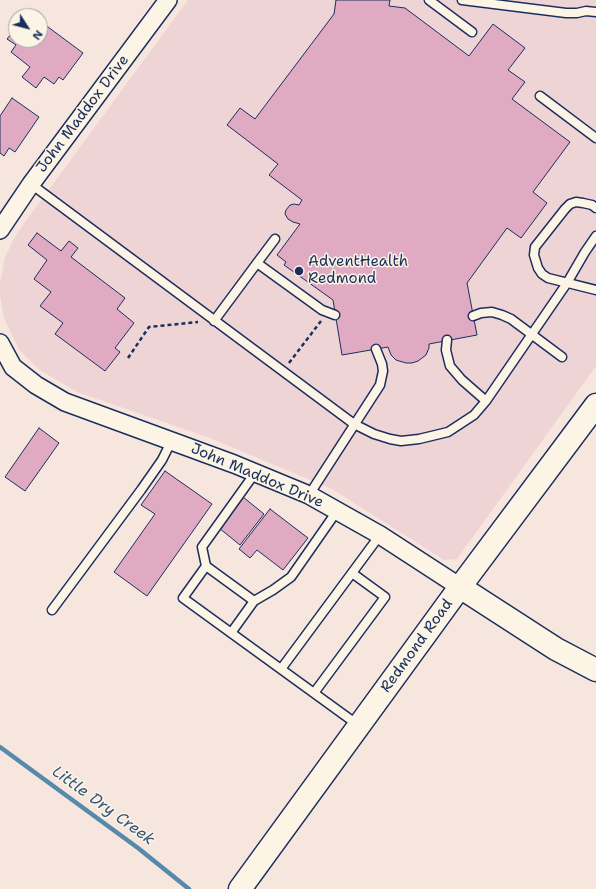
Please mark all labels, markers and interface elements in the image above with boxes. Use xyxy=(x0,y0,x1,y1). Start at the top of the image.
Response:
north arrow xyxy=(8,8,48,48)
text: N xyxy=(29,27,46,43)
street label: John Maddox Drive xyxy=(33,52,133,176)
place label: AdventHealth Redmond xyxy=(308,253,408,288)
marker: AdventHealth Redmond xyxy=(293,265,305,277)
street label: John Maddox Drive xyxy=(188,440,326,512)
street label: Redmond Road xyxy=(377,596,457,696)
water label: Little Dry Creek xyxy=(48,762,158,850)

